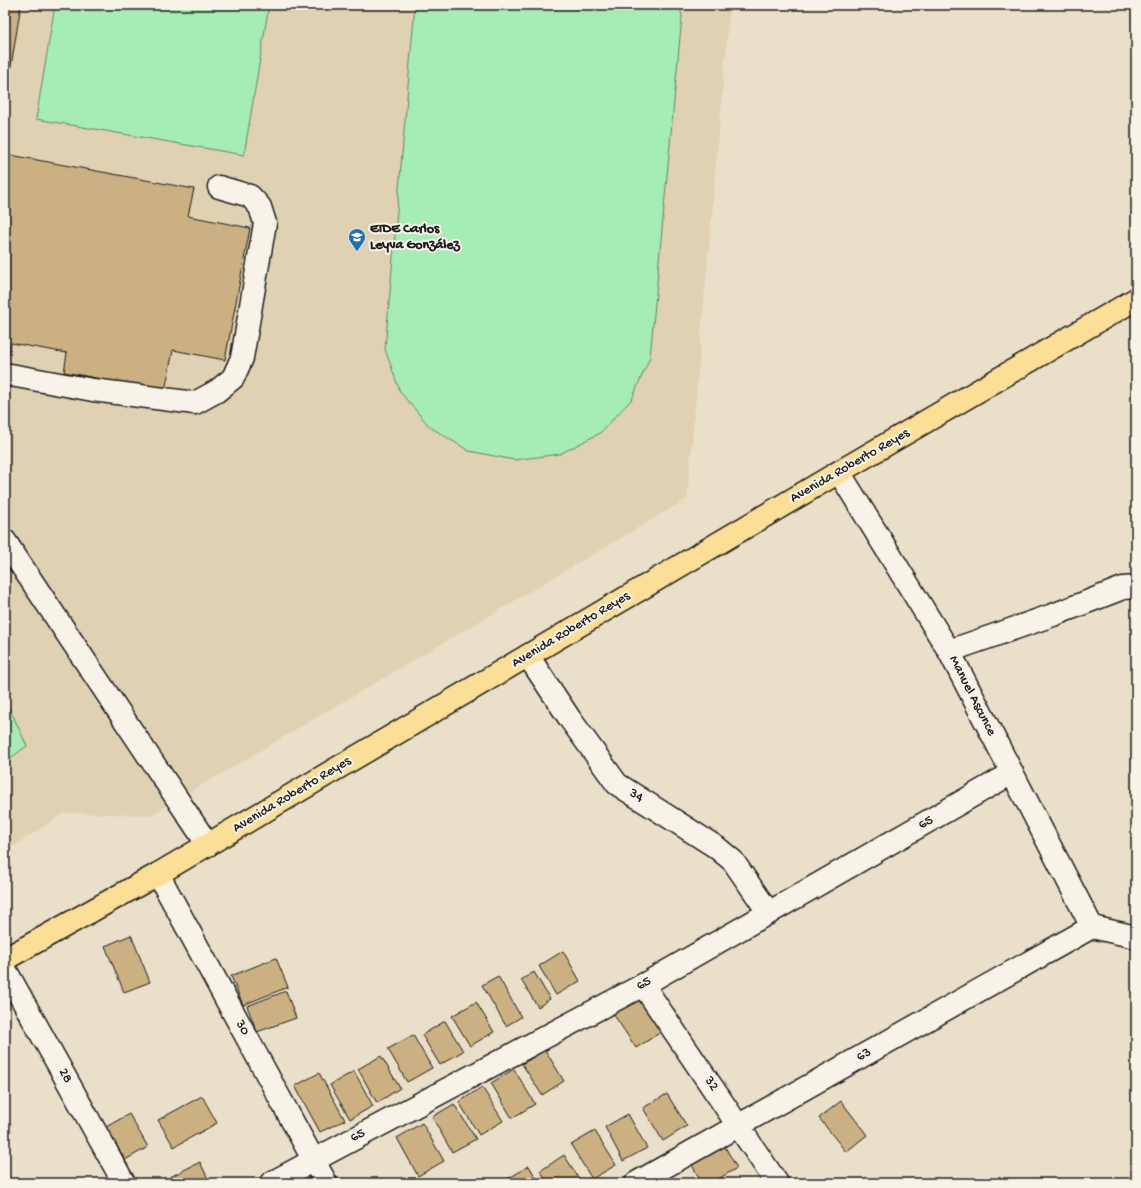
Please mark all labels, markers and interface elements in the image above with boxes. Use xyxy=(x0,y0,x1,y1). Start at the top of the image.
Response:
place label: EIDE Carlos Leyva González xyxy=(370,221,461,254)
school or university icon: EIDE Carlos Leyva González xyxy=(347,227,367,252)
street label: Avenida Roberto Reyes xyxy=(787,424,913,507)
street label: Avenida Roberto Reyes xyxy=(509,588,634,672)
street label: Manuel Ascunce xyxy=(945,653,1000,740)
street label: Avenida Roberto Reyes xyxy=(230,753,355,837)
street label: 34 xyxy=(625,785,647,807)
street label: 65 xyxy=(915,812,937,834)
street label: 65 xyxy=(634,973,654,995)
street label: 30 xyxy=(230,1016,253,1039)
street label: 63 xyxy=(854,1044,874,1066)
street label: 28 xyxy=(54,1066,76,1087)
street label: 32 xyxy=(699,1073,722,1095)
street label: 65 xyxy=(348,1125,368,1147)

